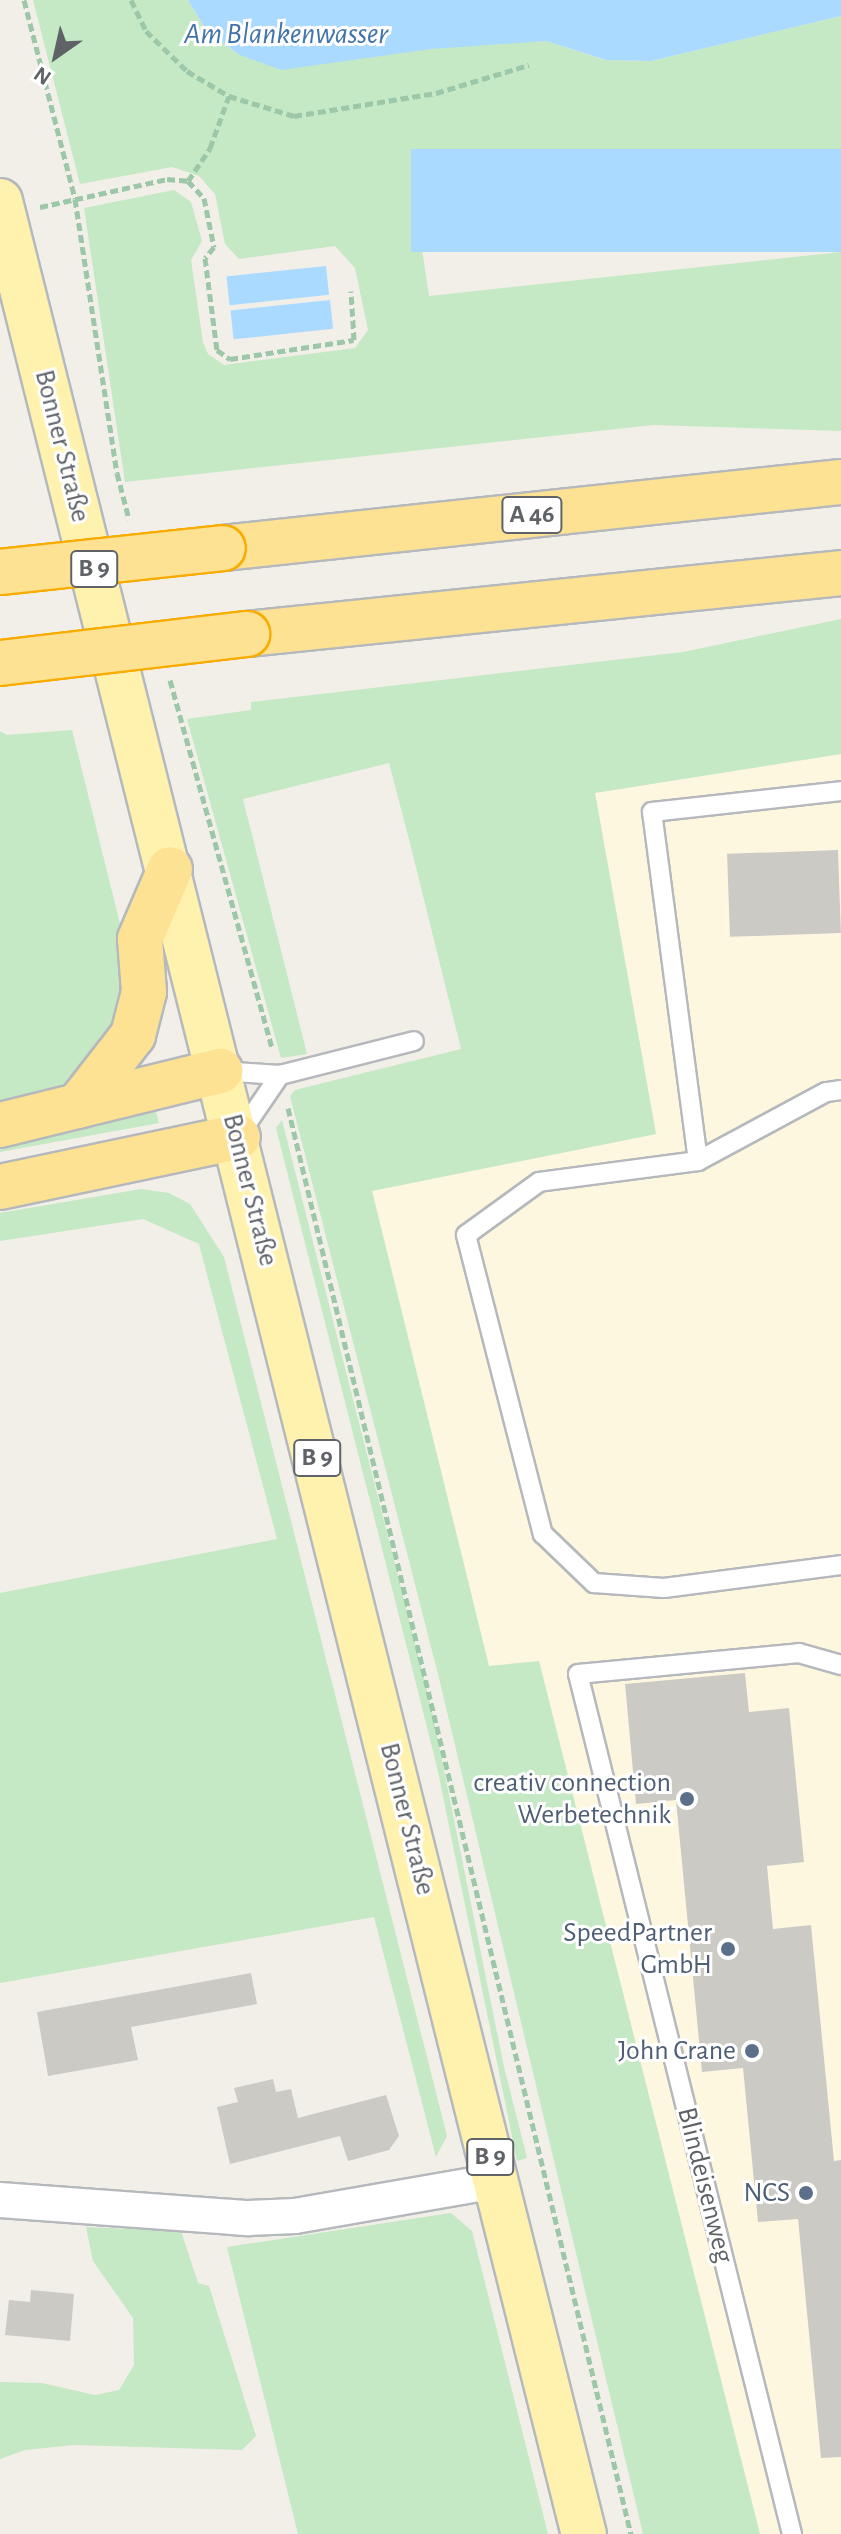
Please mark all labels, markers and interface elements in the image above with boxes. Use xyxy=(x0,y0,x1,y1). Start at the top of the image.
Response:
north arrow xyxy=(16,16,96,96)
water label: Am Blankenwasser xyxy=(184,16,388,52)
text: N xyxy=(30,63,55,89)
street label: Bonner Straße xyxy=(27,366,97,526)
road number: A 46 xyxy=(500,493,564,537)
road number: B 9 xyxy=(70,547,118,591)
street label: Bonner Straße xyxy=(215,1110,285,1270)
road number: B 9 xyxy=(293,1436,341,1480)
street label: Bonner Straße xyxy=(372,1739,442,1899)
place label: creativ connection Werbetechnik xyxy=(473,1766,671,1832)
marker: creativ connection Werbetechnik xyxy=(678,1790,696,1808)
place label: SpeedPartner GmbH xyxy=(563,1916,712,1982)
marker: SpeedPartner GmbH xyxy=(719,1940,737,1958)
place label: John Crane xyxy=(618,2034,736,2068)
marker: John Crane xyxy=(743,2042,761,2060)
street label: Blindeisenweg xyxy=(669,2104,741,2266)
road number: B 9 xyxy=(466,2135,514,2179)
place label: NCS xyxy=(744,2176,790,2210)
marker: NCS xyxy=(797,2184,815,2202)

